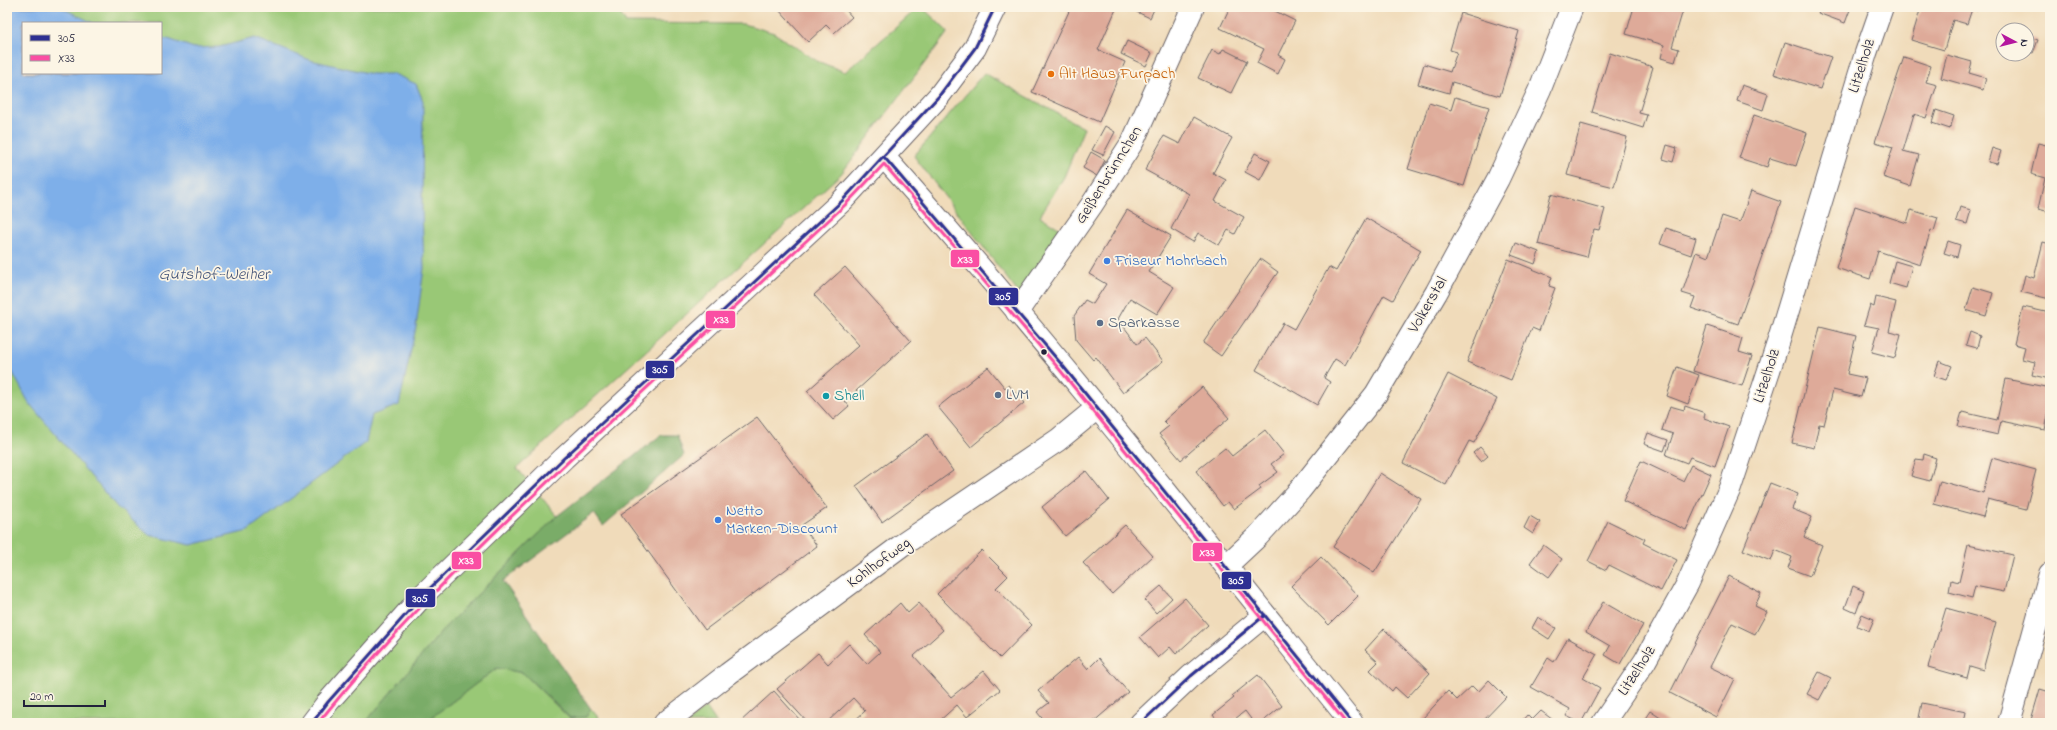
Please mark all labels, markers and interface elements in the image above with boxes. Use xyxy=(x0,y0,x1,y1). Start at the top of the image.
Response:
legend xyxy=(22,22,162,74)
north arrow xyxy=(1995,22,2035,62)
text: 305 xyxy=(58,30,75,48)
street label: Litzelholz xyxy=(1842,36,1882,96)
text: N xyxy=(2016,38,2032,48)
text: X33 xyxy=(58,50,75,68)
place label: Alt Haus Furpach xyxy=(1059,62,1175,86)
marker: Alt Haus Furpach xyxy=(1046,69,1056,79)
street label: Geißenbrünnchen xyxy=(1069,121,1149,229)
line badge: X33 xyxy=(950,249,980,268)
place label: Friseur Mohrbach xyxy=(1114,249,1227,273)
text: X33 xyxy=(957,252,973,268)
marker: Friseur Mohrbach xyxy=(1102,256,1112,266)
water label: Gutshof-Weiher xyxy=(159,262,272,287)
street label: Volkerstal xyxy=(1402,272,1454,339)
line badge: 305 xyxy=(988,287,1019,306)
text: 305 xyxy=(994,289,1011,305)
line badge: X33 xyxy=(705,310,736,329)
place label: Sparkasse xyxy=(1108,311,1181,335)
text: X33 xyxy=(713,312,729,328)
marker: Sparkasse xyxy=(1095,318,1105,328)
street label: Litzelholz xyxy=(1747,346,1787,406)
unlabelled marker xyxy=(1039,347,1049,357)
line badge: 305 xyxy=(645,360,675,379)
text: 305 xyxy=(651,362,668,378)
place label: LVM xyxy=(1006,383,1029,407)
place label: Shell xyxy=(834,384,865,408)
marker: LVM xyxy=(993,390,1003,400)
marker: Shell xyxy=(821,391,831,401)
place label: Netto Marken-Discount xyxy=(726,499,839,541)
marker: Netto Marken-Discount xyxy=(713,515,723,525)
street label: Kohlhofweg xyxy=(842,532,916,594)
line badge: X33 xyxy=(1192,542,1223,562)
text: X33 xyxy=(1199,545,1215,561)
line badge: X33 xyxy=(451,551,482,570)
text: X33 xyxy=(458,553,474,569)
line badge: 305 xyxy=(1221,571,1252,590)
text: 305 xyxy=(1227,573,1244,589)
line badge: 305 xyxy=(405,588,436,608)
text: 305 xyxy=(411,591,428,607)
street label: Litzelholz xyxy=(1612,641,1662,701)
scale bar xyxy=(24,682,105,708)
text: 20 m xyxy=(30,688,53,706)

